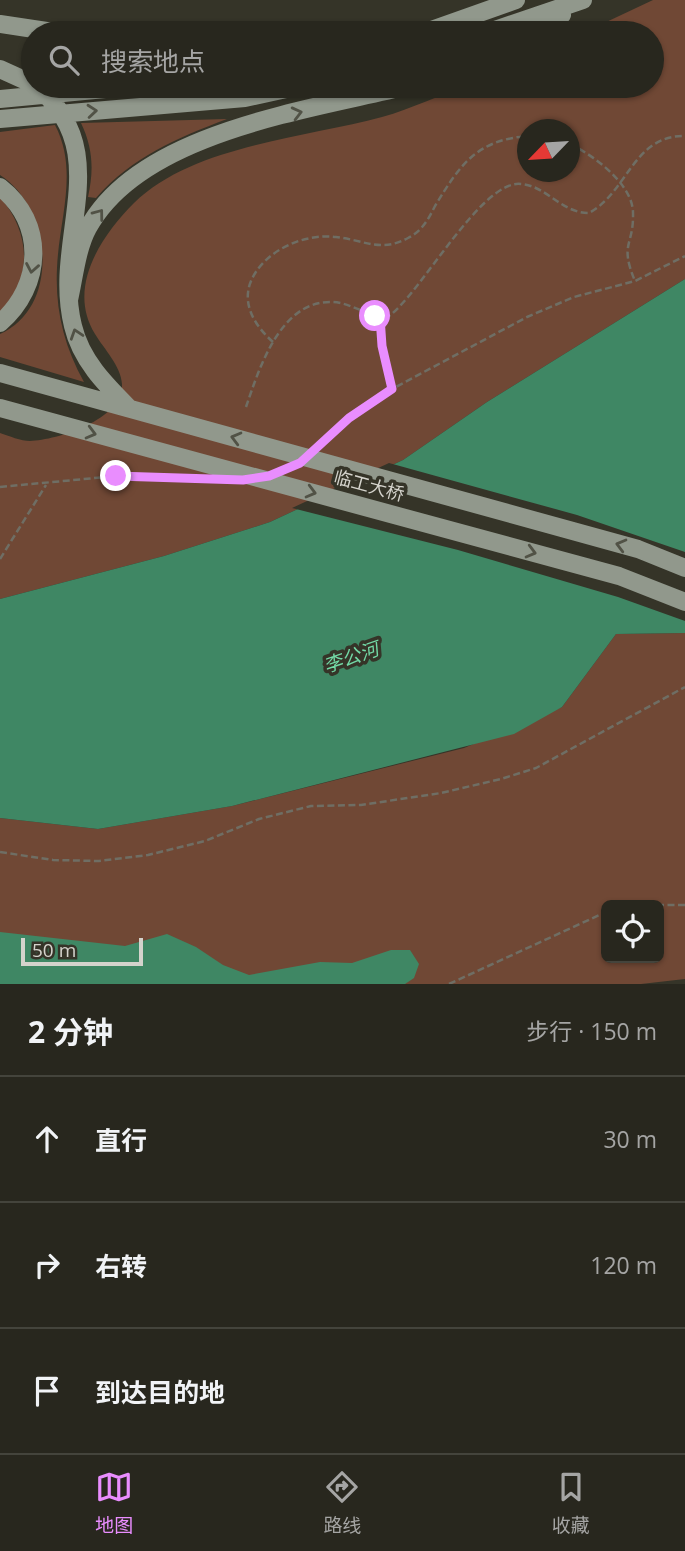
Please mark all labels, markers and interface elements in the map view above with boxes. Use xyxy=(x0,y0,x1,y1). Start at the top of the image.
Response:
search box xyxy=(21,21,664,98)
icon: search xyxy=(45,41,83,79)
text: 搜索地点 xyxy=(101,43,205,79)
one-way arrow xyxy=(87,104,98,119)
one-way arrow xyxy=(291,107,303,121)
north arrow xyxy=(517,119,580,182)
one-way arrow xyxy=(90,209,103,221)
one-way arrow xyxy=(25,262,40,274)
route start xyxy=(359,300,390,331)
one-way arrow xyxy=(70,328,84,340)
one-way arrow xyxy=(85,425,97,439)
one-way arrow xyxy=(230,432,242,446)
route end xyxy=(100,460,131,491)
street label: 临工大桥 xyxy=(331,464,407,506)
one-way arrow xyxy=(305,484,317,499)
one-way arrow xyxy=(615,538,627,553)
one-way arrow xyxy=(524,544,536,558)
water label: 李公河 xyxy=(320,634,386,679)
map controls xyxy=(601,900,664,963)
button: locate xyxy=(601,900,664,963)
scale bar xyxy=(21,935,144,967)
text: 50 m xyxy=(32,937,76,963)
text: 2 分钟 xyxy=(28,1011,113,1052)
text: 步行 · 150 m xyxy=(526,1015,657,1047)
icon: ahead xyxy=(28,1120,66,1158)
text: 直行 xyxy=(95,1122,147,1158)
text: 30 m xyxy=(603,1123,657,1155)
icon: right xyxy=(28,1246,66,1284)
text: 右转 xyxy=(95,1248,147,1284)
text: 120 m xyxy=(590,1249,657,1281)
icon: arrive xyxy=(28,1372,66,1410)
text: 到达目的地 xyxy=(95,1374,225,1410)
tab: 地图 xyxy=(95,1468,133,1538)
tab: 路线 xyxy=(323,1468,362,1538)
tab: 收藏 xyxy=(552,1468,590,1538)

